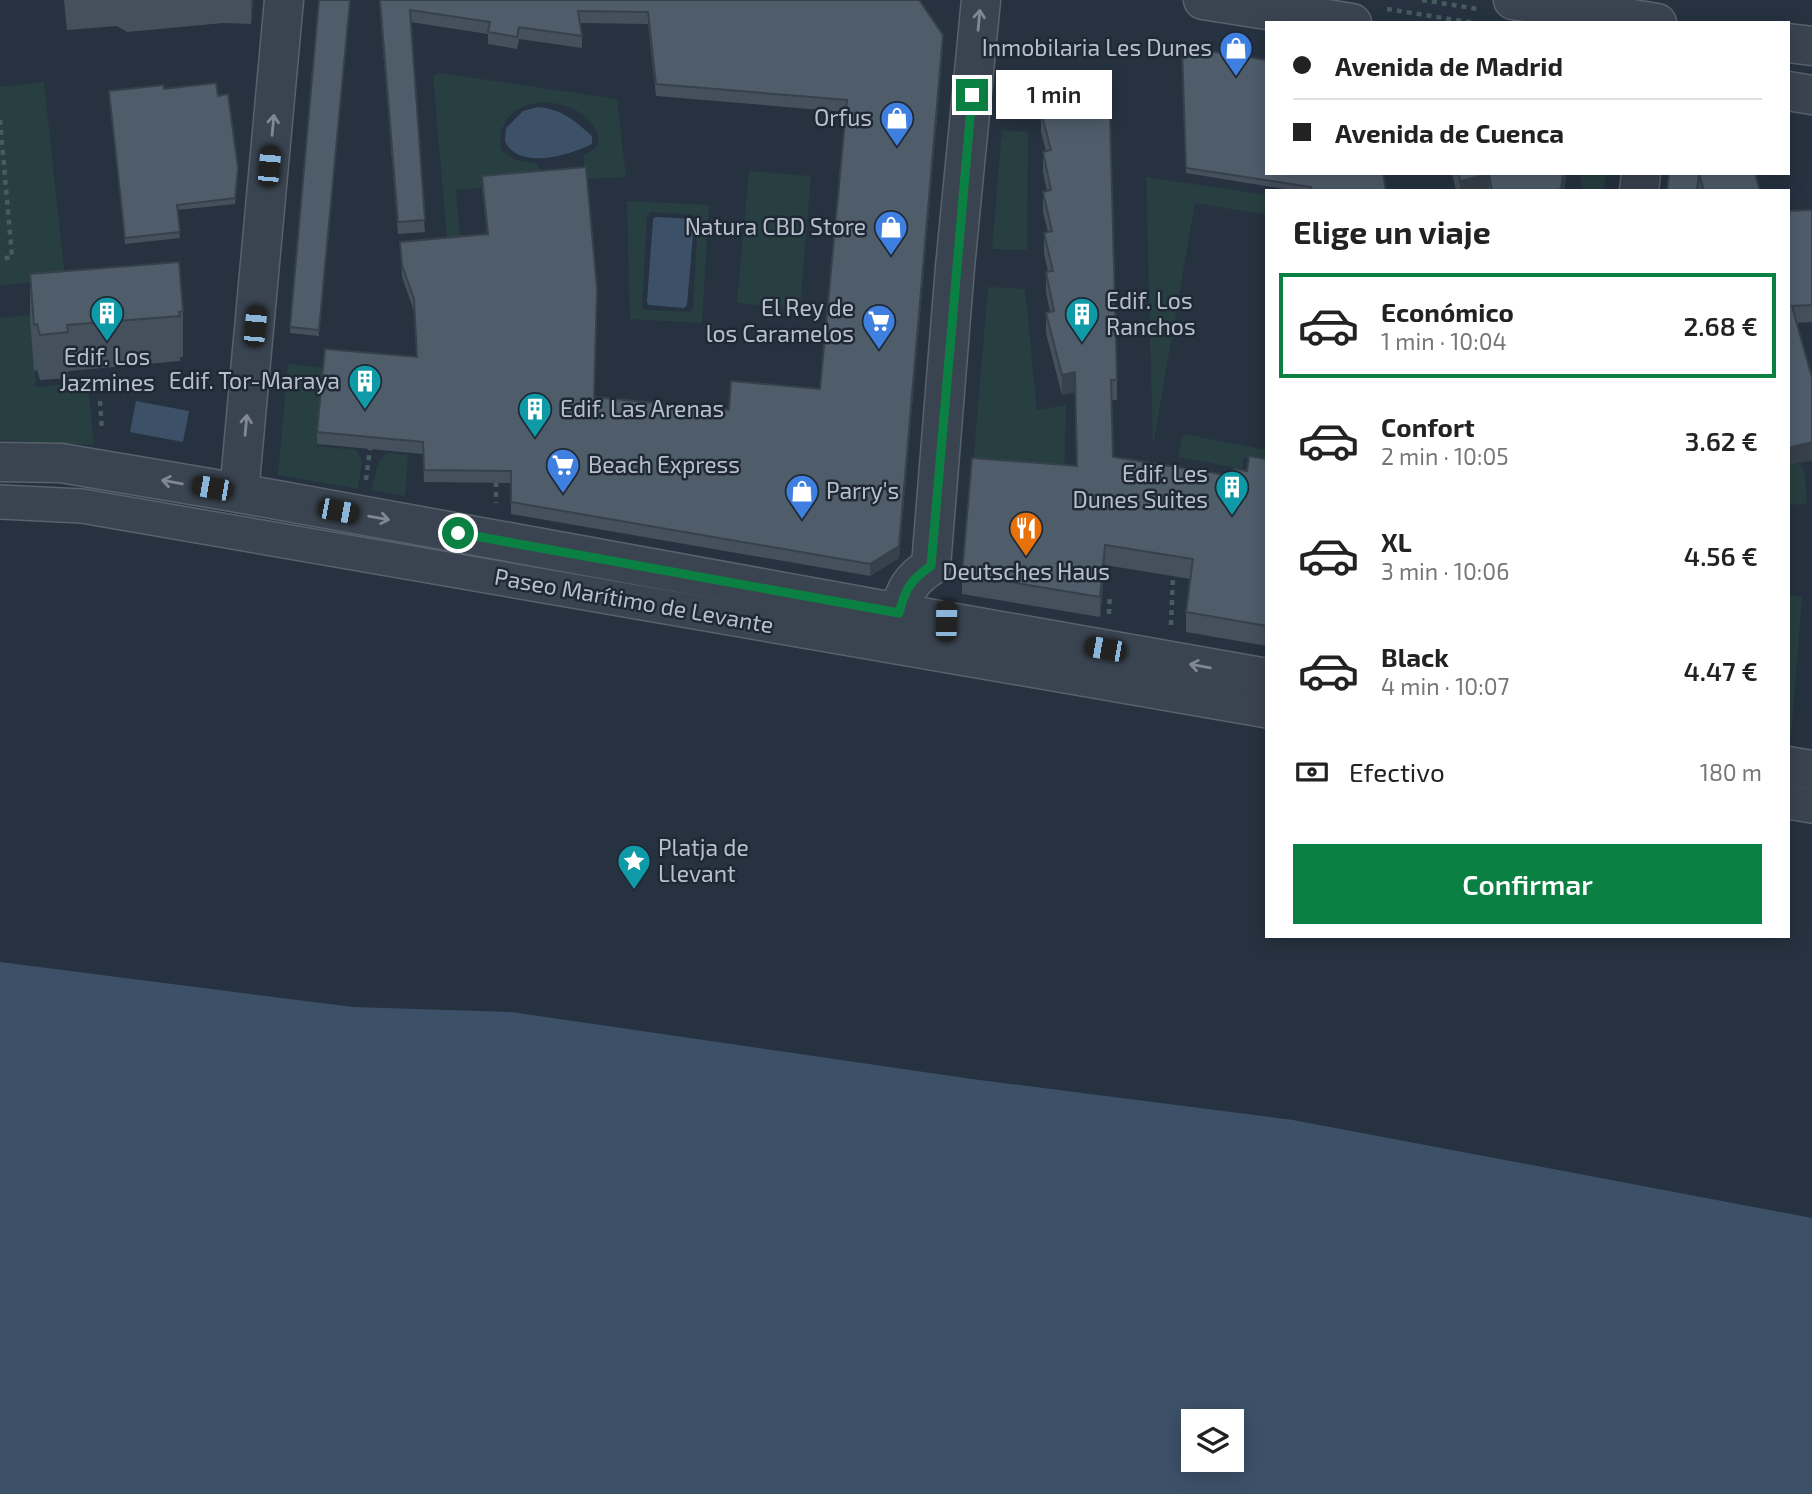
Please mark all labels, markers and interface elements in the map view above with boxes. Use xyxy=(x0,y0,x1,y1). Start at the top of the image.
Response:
one-way arrow xyxy=(973,10,986,32)
shop icon: Inmobilaria Les Dunes xyxy=(1217,29,1255,78)
place label: Inmobilaria Les Dunes xyxy=(982,33,1212,61)
text: Avenida de Madrid xyxy=(1335,50,1563,81)
callout: 1 min xyxy=(996,70,1112,119)
route end xyxy=(956,79,988,111)
text: 1 min xyxy=(1027,80,1081,108)
shop icon: Orfus xyxy=(878,99,916,148)
place label: Orfus xyxy=(814,103,872,131)
one-way arrow xyxy=(267,114,280,137)
text: Avenida de Cuenca xyxy=(1335,117,1564,148)
car xyxy=(257,144,282,188)
shop icon: Natura CBD Store xyxy=(872,208,910,257)
place label: Natura CBD Store xyxy=(685,212,866,240)
text: Elige un viaje xyxy=(1293,212,1491,250)
place label: Edif. Los Ranchos xyxy=(1106,286,1196,340)
place label: El Rey de los Caramelos xyxy=(706,293,854,347)
building icon: Edif. Los Jazmines xyxy=(88,294,126,343)
icon: car xyxy=(1297,294,1360,357)
building icon: Edif. Los Ranchos xyxy=(1063,295,1101,344)
text: Económico xyxy=(1381,296,1514,327)
supermarket icon: El Rey de los Caramelos xyxy=(860,302,898,351)
car xyxy=(243,304,268,348)
text: 2.68 € xyxy=(1683,310,1758,341)
text: 1 min · 10:04 xyxy=(1381,327,1507,355)
place label: Edif. Los Jazmines xyxy=(59,342,155,396)
building icon: Edif. Tor-Maraya xyxy=(346,362,384,411)
place label: Edif. Tor-Maraya xyxy=(169,366,340,394)
building icon: Edif. Las Arenas xyxy=(516,390,554,439)
place label: Edif. Las Arenas xyxy=(560,394,724,422)
icon: car xyxy=(1297,409,1360,472)
text: Confort xyxy=(1381,411,1475,442)
one-way arrow xyxy=(240,414,253,437)
text: 3.62 € xyxy=(1685,425,1758,456)
text: 2 min · 10:05 xyxy=(1381,442,1509,470)
supermarket icon: Beach Express xyxy=(544,446,582,495)
place label: Beach Express xyxy=(588,450,740,478)
place label: Edif. Les Dunes Suites xyxy=(1073,459,1208,513)
building icon: Edif. Les Dunes Suites xyxy=(1213,468,1251,517)
shop icon: Parry's xyxy=(783,472,821,521)
car xyxy=(190,474,235,502)
one-way arrow xyxy=(161,475,184,488)
place label: Parry's xyxy=(826,476,899,504)
car xyxy=(316,497,361,525)
restaurant icon: Deutsches Haus xyxy=(1007,509,1045,558)
one-way arrow xyxy=(367,512,390,525)
route start xyxy=(442,517,474,549)
icon: car xyxy=(1297,524,1360,587)
text: XL xyxy=(1381,526,1412,557)
text: 4.56 € xyxy=(1684,540,1758,571)
place label: Deutsches Haus xyxy=(942,557,1110,585)
text: 3 min · 10:06 xyxy=(1381,557,1509,585)
street label: Paseo Marítimo de Levante xyxy=(492,562,776,638)
car xyxy=(936,600,957,642)
car xyxy=(1083,635,1128,663)
icon: car xyxy=(1297,639,1360,702)
text: Black xyxy=(1381,641,1449,672)
text: 4.47 € xyxy=(1683,655,1758,686)
one-way arrow xyxy=(1189,659,1212,672)
text: 4 min · 10:07 xyxy=(1381,672,1509,700)
icon: cash xyxy=(1293,753,1331,791)
text: Efectivo xyxy=(1349,756,1445,787)
text: 180 m xyxy=(1700,758,1762,786)
place label: Platja de Llevant xyxy=(658,833,749,887)
place icon: Platja de Llevant xyxy=(615,842,653,891)
button: Confirmar xyxy=(1293,844,1762,924)
map controls xyxy=(1181,1409,1244,1472)
button: layers xyxy=(1181,1409,1244,1472)

